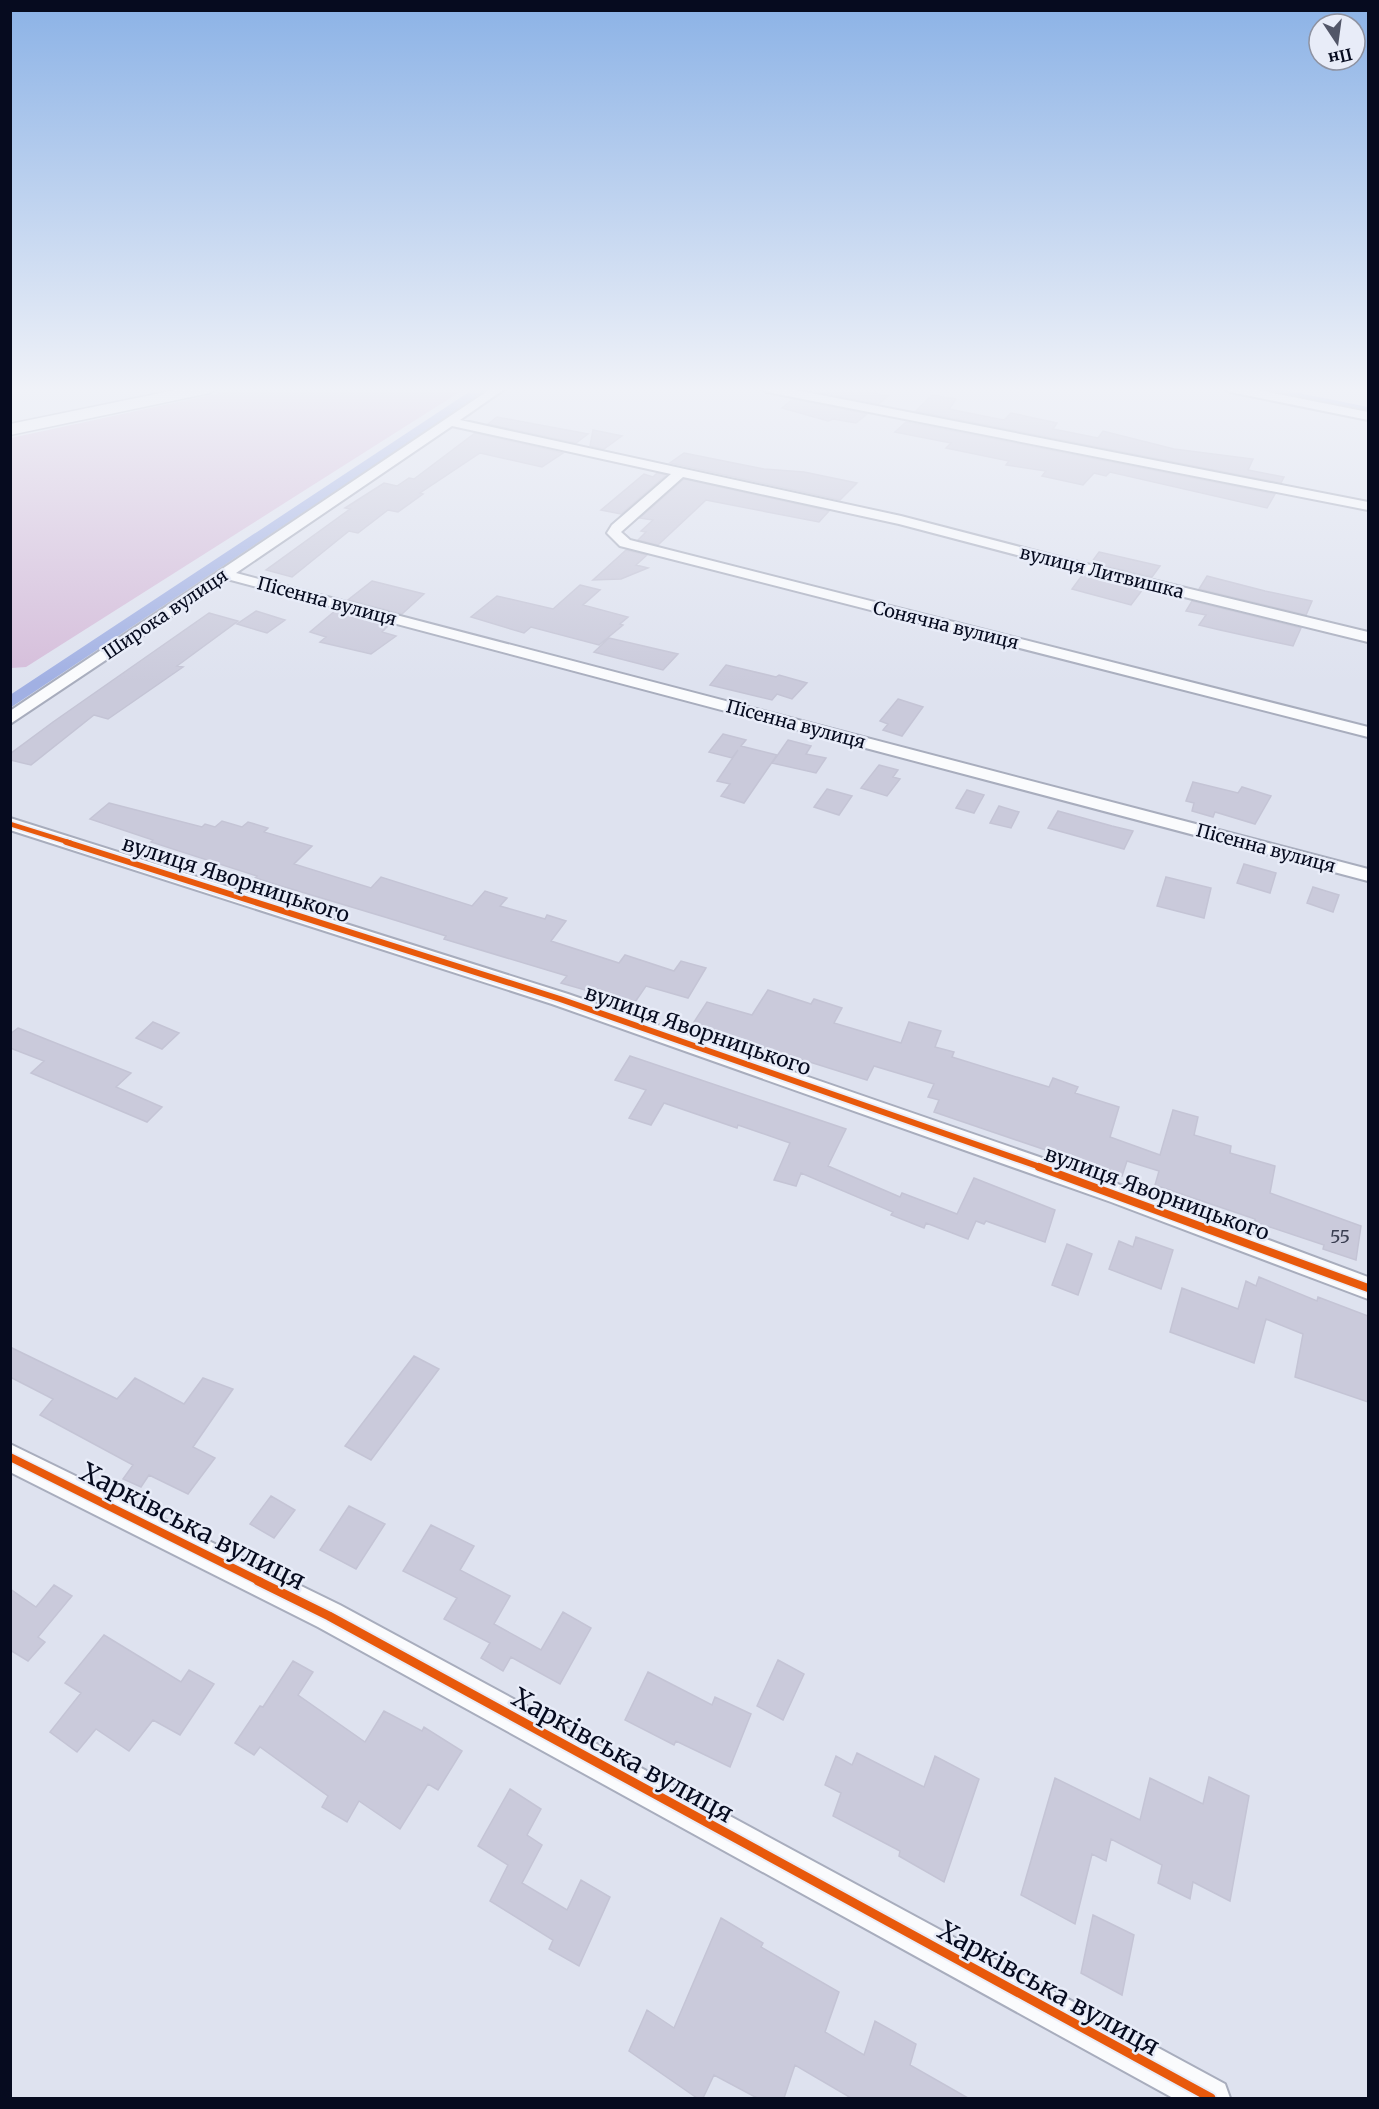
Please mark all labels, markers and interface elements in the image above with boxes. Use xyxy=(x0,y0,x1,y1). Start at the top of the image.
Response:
north arrow xyxy=(1307,12,1367,72)
text: Пн xyxy=(1326,44,1354,69)
street label: вулиця Литвишка xyxy=(1018,541,1187,604)
street label: Широка вулиця xyxy=(98,564,232,664)
street label: Пісенна вулиця xyxy=(255,571,400,631)
street label: Сонячна вулиця xyxy=(871,596,1021,654)
street label: Пісенна вулиця xyxy=(724,694,869,754)
street label: Пісенна вулиця xyxy=(1194,818,1339,878)
street label: вулиця Яворницького xyxy=(119,829,353,929)
street label: вулиця Яворницького xyxy=(581,979,815,1081)
street label: вулиця Яворницького xyxy=(1041,1140,1273,1246)
house number: 55 xyxy=(1330,1225,1350,1248)
street label: Харківська вулиця xyxy=(75,1455,311,1597)
street label: Харківська вулиця xyxy=(506,1680,740,1830)
street label: Харківська вулиця xyxy=(932,1913,1166,2063)

